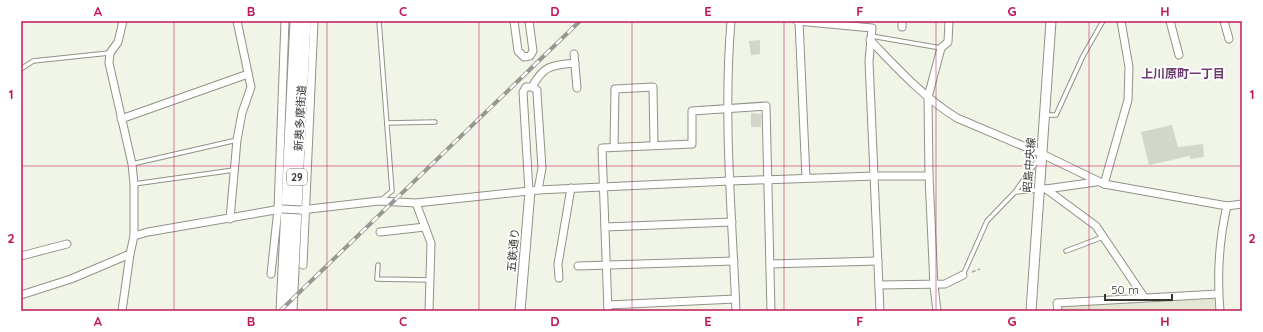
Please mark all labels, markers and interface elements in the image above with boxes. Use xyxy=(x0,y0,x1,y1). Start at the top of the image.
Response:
text: A xyxy=(94,3,103,19)
text: B xyxy=(247,3,255,19)
text: C xyxy=(399,3,407,19)
text: D xyxy=(550,3,560,19)
text: E xyxy=(704,3,712,19)
text: F xyxy=(856,3,864,19)
text: G xyxy=(1007,3,1017,19)
text: H xyxy=(1160,3,1170,19)
district label: 上川原町一丁目 xyxy=(1141,66,1225,81)
street label: 新奥多摩街道 xyxy=(291,85,309,151)
text: 1 xyxy=(8,86,14,102)
text: 1 xyxy=(1249,86,1255,102)
street label: 昭島中央線 xyxy=(1020,137,1038,193)
road number: 29 xyxy=(287,169,307,185)
street label: 五鉄通り xyxy=(504,227,522,273)
text: 2 xyxy=(7,230,15,246)
text: 2 xyxy=(1248,230,1256,246)
scale bar xyxy=(1105,276,1172,302)
text: 50 m xyxy=(1111,282,1139,297)
text: A xyxy=(94,313,103,329)
text: B xyxy=(247,313,255,329)
text: C xyxy=(399,313,407,329)
text: D xyxy=(550,313,560,329)
text: E xyxy=(704,313,712,329)
text: F xyxy=(856,313,864,329)
text: G xyxy=(1007,313,1017,329)
text: H xyxy=(1160,313,1170,329)

